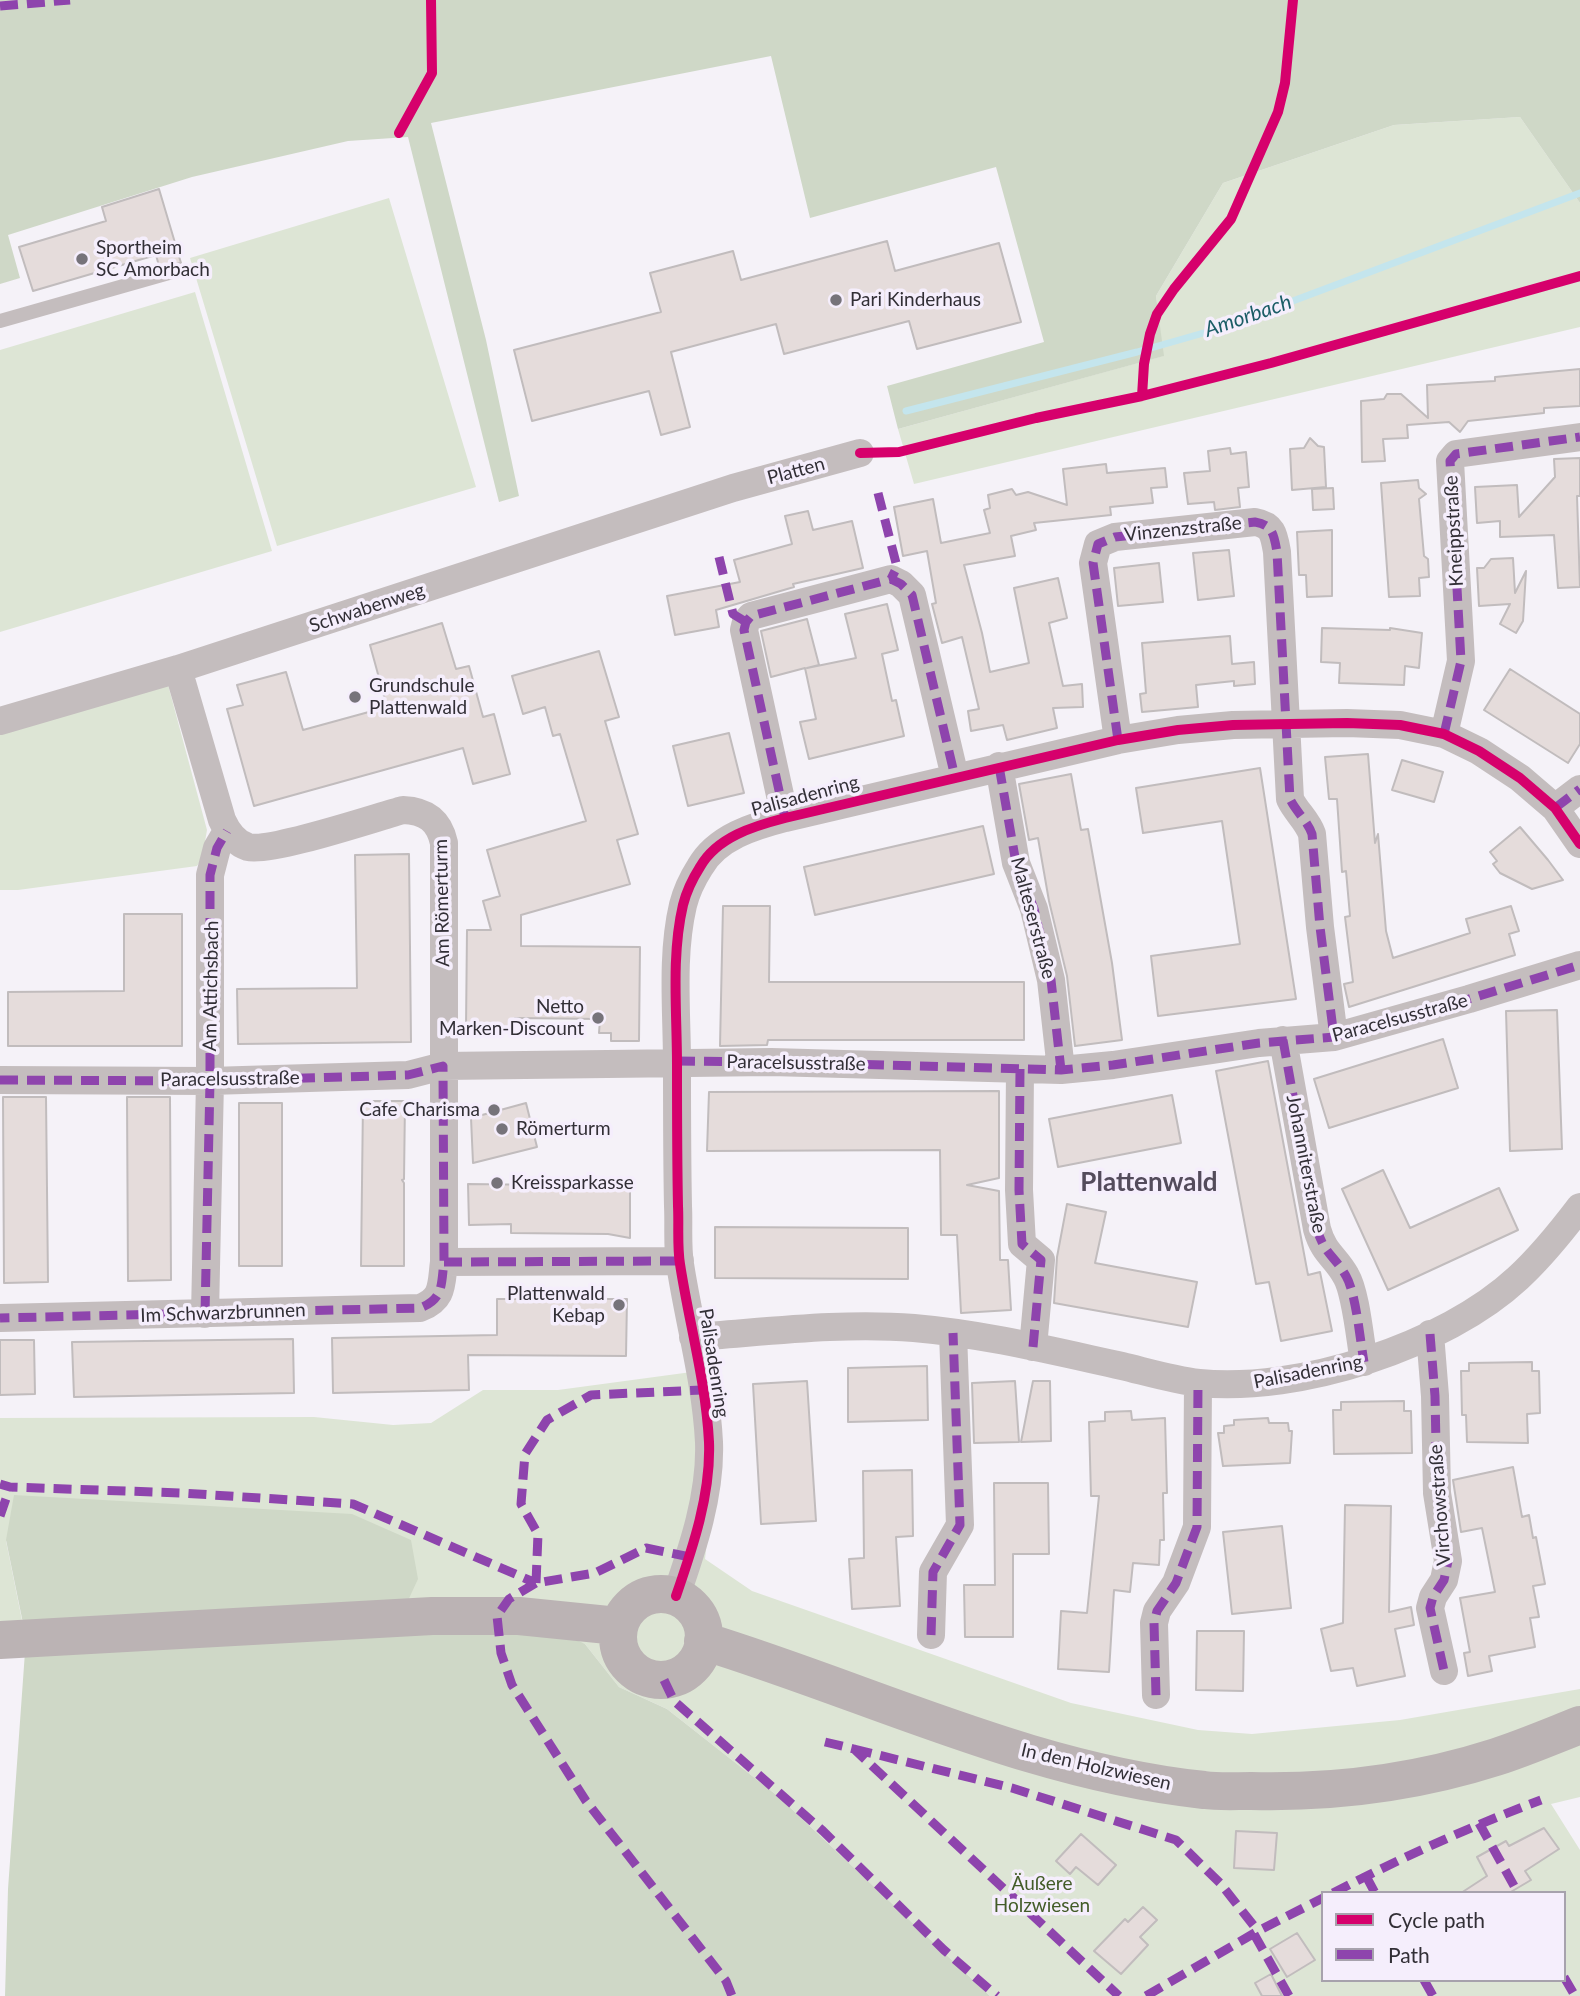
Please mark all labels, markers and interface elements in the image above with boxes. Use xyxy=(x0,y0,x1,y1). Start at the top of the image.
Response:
place label: Sportheim SC Amorbach xyxy=(96,237,210,281)
marker: Sportheim SC Amorbach xyxy=(74,251,90,267)
place label: Pari Kinderhaus xyxy=(850,289,981,311)
water label: Amorbach xyxy=(1201,289,1295,343)
marker: Pari Kinderhaus xyxy=(828,292,844,308)
street label: Platten xyxy=(765,452,827,490)
street label: Kneippstraße xyxy=(1440,475,1468,587)
street label: Vinzenzstraße xyxy=(1123,511,1243,547)
street label: Schwabenweg xyxy=(306,579,428,637)
place label: Grundschule Plattenwald xyxy=(369,675,474,719)
marker: Grundschule Plattenwald xyxy=(347,689,363,705)
street label: Palisadenring xyxy=(749,771,861,821)
street label: Am Römerturm xyxy=(429,839,455,967)
street label: Malteserstraße xyxy=(1006,854,1060,982)
street label: Am Attichsbach xyxy=(198,920,224,1052)
street label: Paracelsusstraße xyxy=(1330,989,1470,1047)
place label: Netto Marken-Discount xyxy=(439,996,584,1040)
marker: Netto Marken-Discount xyxy=(590,1010,606,1026)
street label: Paracelsusstraße xyxy=(726,1050,866,1076)
street label: Paracelsusstraße xyxy=(160,1066,300,1092)
street label: Johanniterstraße xyxy=(1281,1093,1331,1235)
place label: Cafe Charisma xyxy=(359,1099,480,1121)
marker: Cafe Charisma xyxy=(486,1102,502,1118)
place label: Römerturm xyxy=(516,1118,611,1140)
marker: Römerturm xyxy=(494,1121,510,1137)
district label: Plattenwald xyxy=(1080,1167,1218,1199)
place label: Kreissparkasse xyxy=(511,1172,634,1194)
marker: Kreissparkasse xyxy=(489,1175,505,1191)
place label: Plattenwald Kebap xyxy=(507,1283,605,1327)
marker: Plattenwald Kebap xyxy=(611,1297,627,1313)
street label: Im Schwarzbrunnen xyxy=(140,1299,306,1327)
street label: Palisadenring xyxy=(694,1307,734,1419)
street label: Palisadenring xyxy=(1252,1350,1364,1394)
street label: Virchowstraße xyxy=(1424,1444,1456,1566)
street label: In den Holzwiesen xyxy=(1019,1739,1173,1795)
park label: Äußere Holzwiesen xyxy=(994,1873,1090,1917)
legend xyxy=(1321,1891,1566,1982)
text: Cycle path xyxy=(1388,1907,1485,1932)
text: Path xyxy=(1388,1942,1430,1967)

